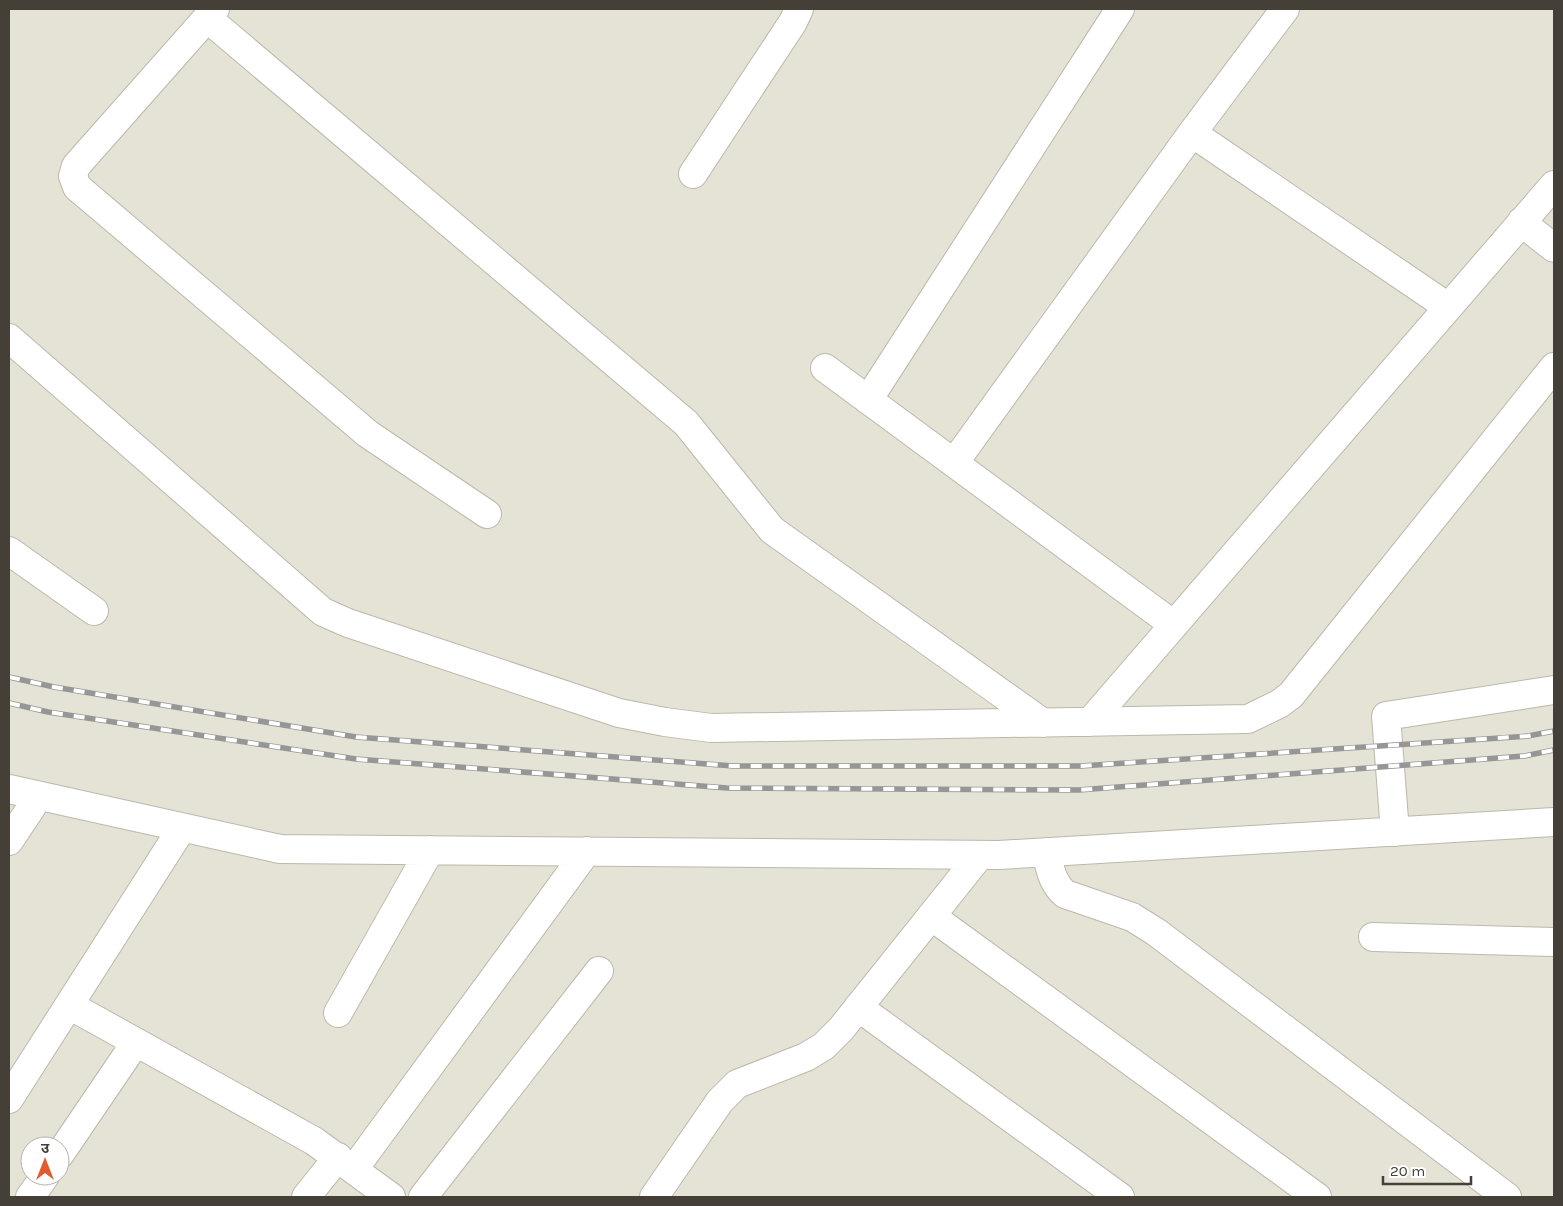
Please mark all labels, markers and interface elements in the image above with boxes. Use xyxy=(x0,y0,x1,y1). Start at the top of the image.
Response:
north arrow xyxy=(20,1136,70,1186)
text: उ xyxy=(41,1140,50,1157)
scale bar xyxy=(1383,1154,1470,1186)
text: 20 m xyxy=(1390,1162,1425,1180)

